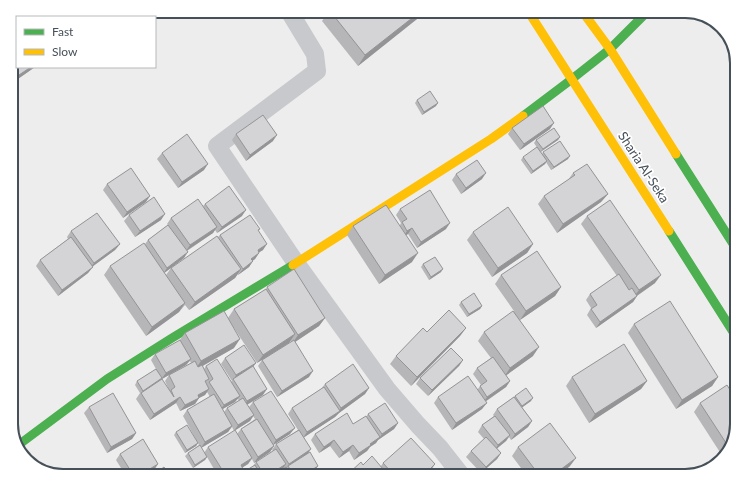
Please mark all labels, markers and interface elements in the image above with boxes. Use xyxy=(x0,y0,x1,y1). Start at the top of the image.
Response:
legend xyxy=(16,16,156,68)
text: Fast xyxy=(52,24,74,39)
text: Slow xyxy=(52,44,78,59)
street label: Sharia Al-Seka xyxy=(615,128,673,206)

